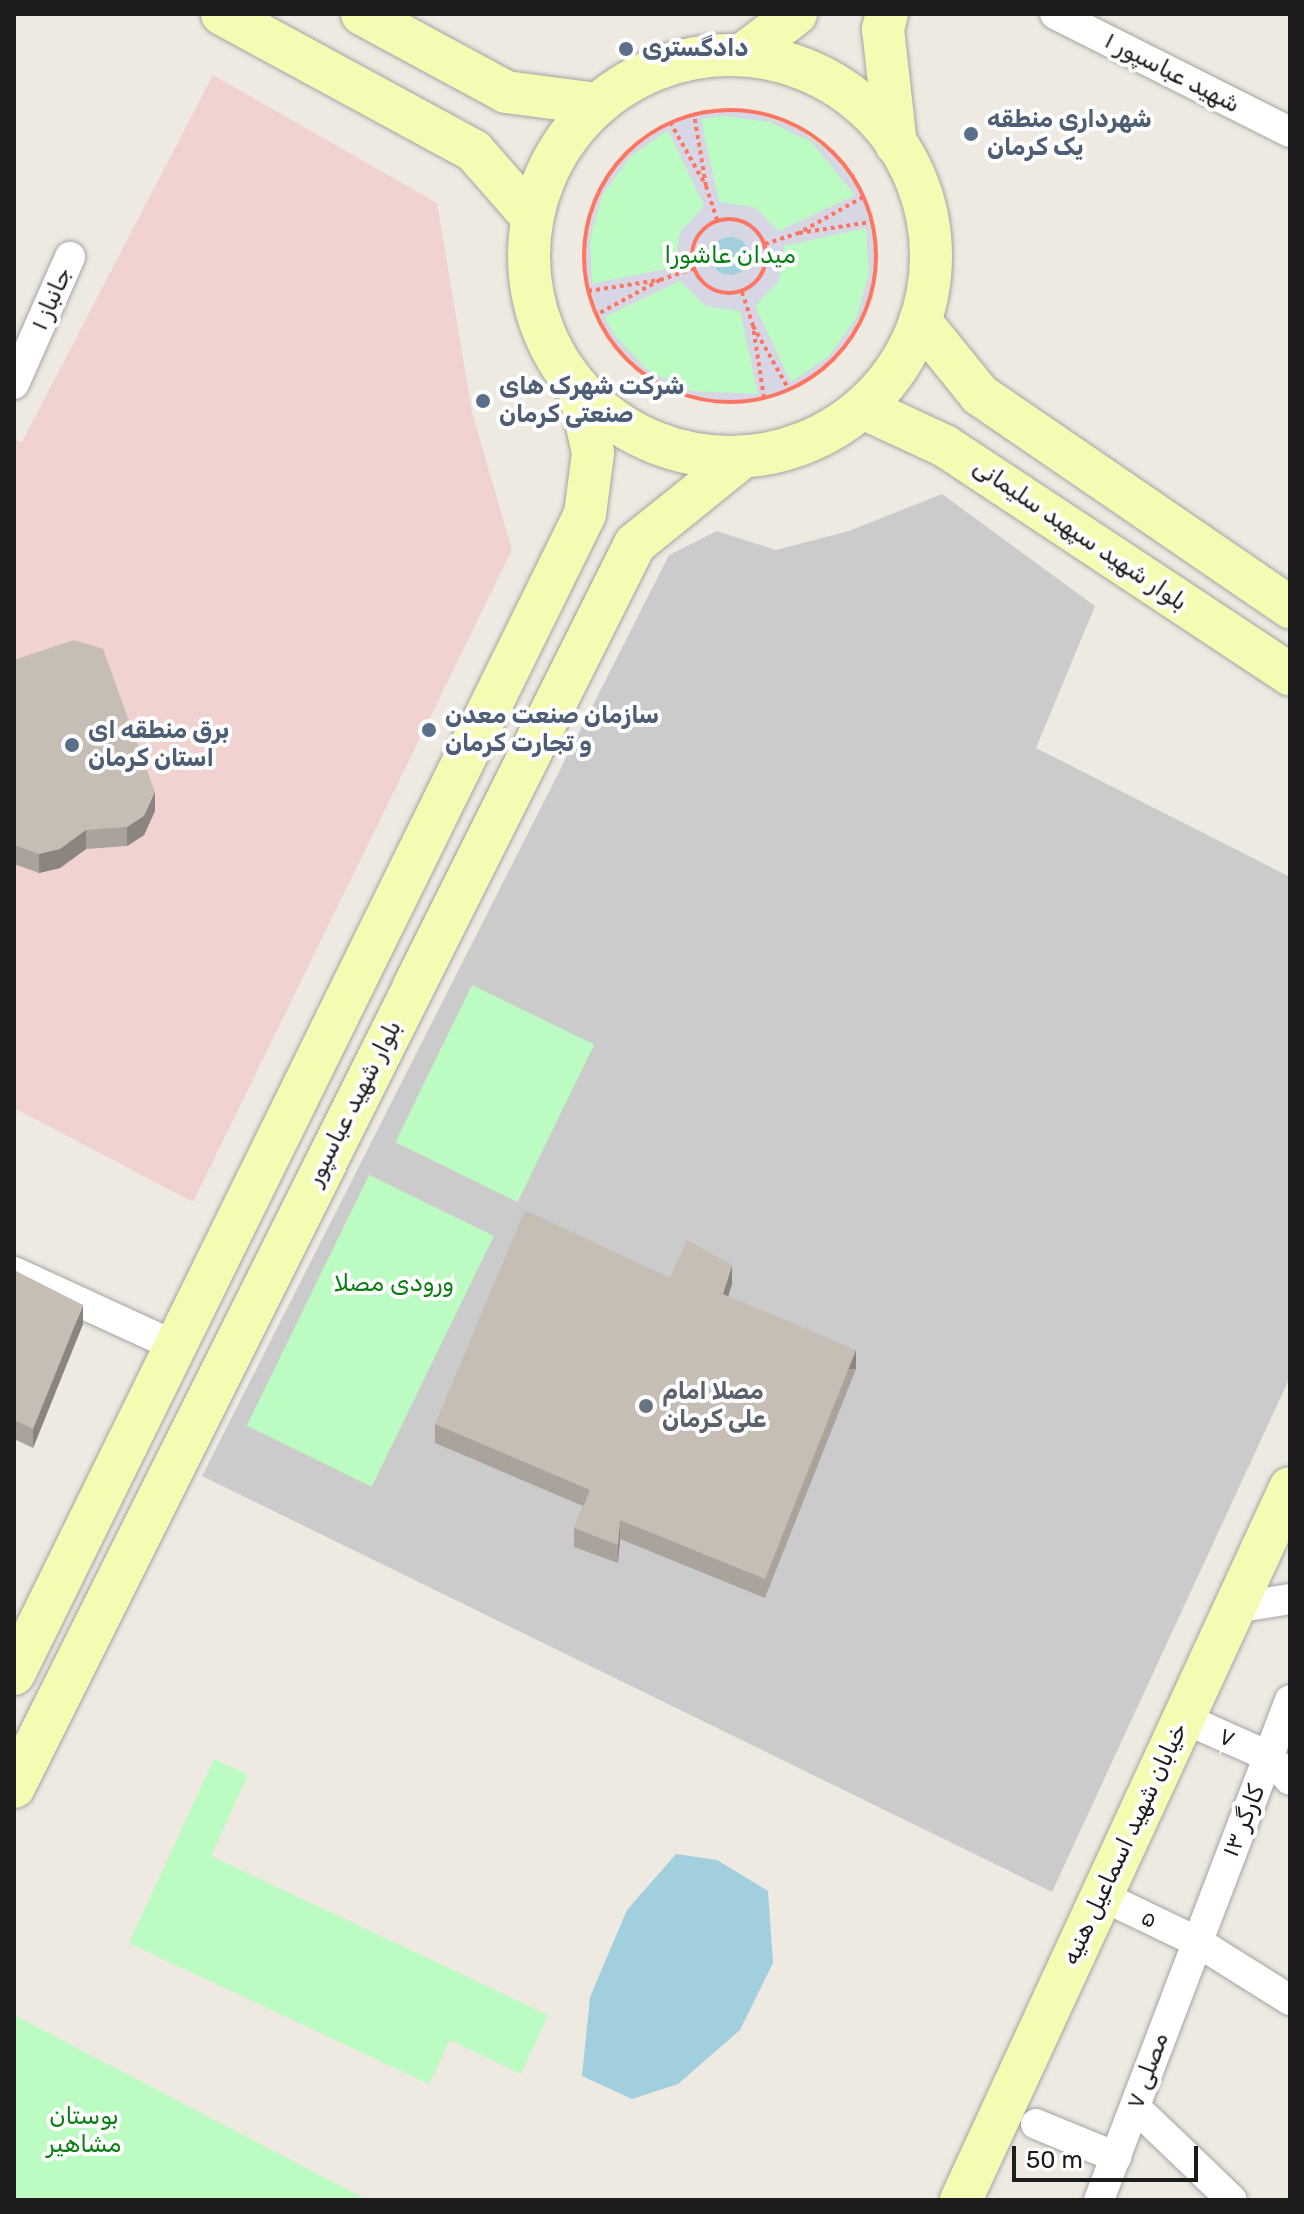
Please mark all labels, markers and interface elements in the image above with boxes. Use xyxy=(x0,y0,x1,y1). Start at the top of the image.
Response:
street label: شهید عباسپور ۱ xyxy=(1100,27,1244,119)
place label: دادگستری xyxy=(642,35,748,63)
marker: دادگستری xyxy=(617,40,635,58)
place label: شهرداری منطقه یک کرمان xyxy=(987,106,1152,162)
marker: شهرداری منطقه یک کرمان xyxy=(962,125,980,143)
park label: میدان عاشورا xyxy=(664,242,796,270)
street label: جانباز ۱ xyxy=(25,263,79,335)
place label: شرکت شهرک های صنعتی کرمان xyxy=(499,373,684,429)
marker: شرکت شهرک های صنعتی کرمان xyxy=(474,392,492,410)
street label: بلوار شهید سپهبد سلیمانی xyxy=(967,453,1193,617)
place label: سازمان صنعت معدن و تجارت کرمان xyxy=(445,702,659,758)
place label: برق منطقه ای استان کرمان xyxy=(88,717,229,773)
marker: سازمان صنعت معدن و تجارت کرمان xyxy=(420,721,438,739)
marker: برق منطقه ای استان کرمان xyxy=(63,736,81,754)
street label: بلوار شهید عباسپور xyxy=(300,1016,408,1190)
park label: ورودی مصلا xyxy=(334,1270,454,1298)
place label: مصلا امام علی کرمان xyxy=(662,1378,766,1434)
marker: مصلا امام علی کرمان xyxy=(637,1397,655,1415)
street label: خیابان شهید اسماعیل هنیه xyxy=(1056,1718,1194,1970)
street label: ۷ xyxy=(1214,1722,1240,1754)
street label: کارگر ۱۳ xyxy=(1217,1781,1271,1861)
street label: ۵ xyxy=(1136,1903,1162,1935)
street label: مصلی ۷ xyxy=(1121,2029,1175,2113)
park label: بوستان مشاهیر xyxy=(47,2103,121,2159)
scale bar xyxy=(1016,2130,1202,2180)
text: 50 m xyxy=(1026,2146,1083,2174)

